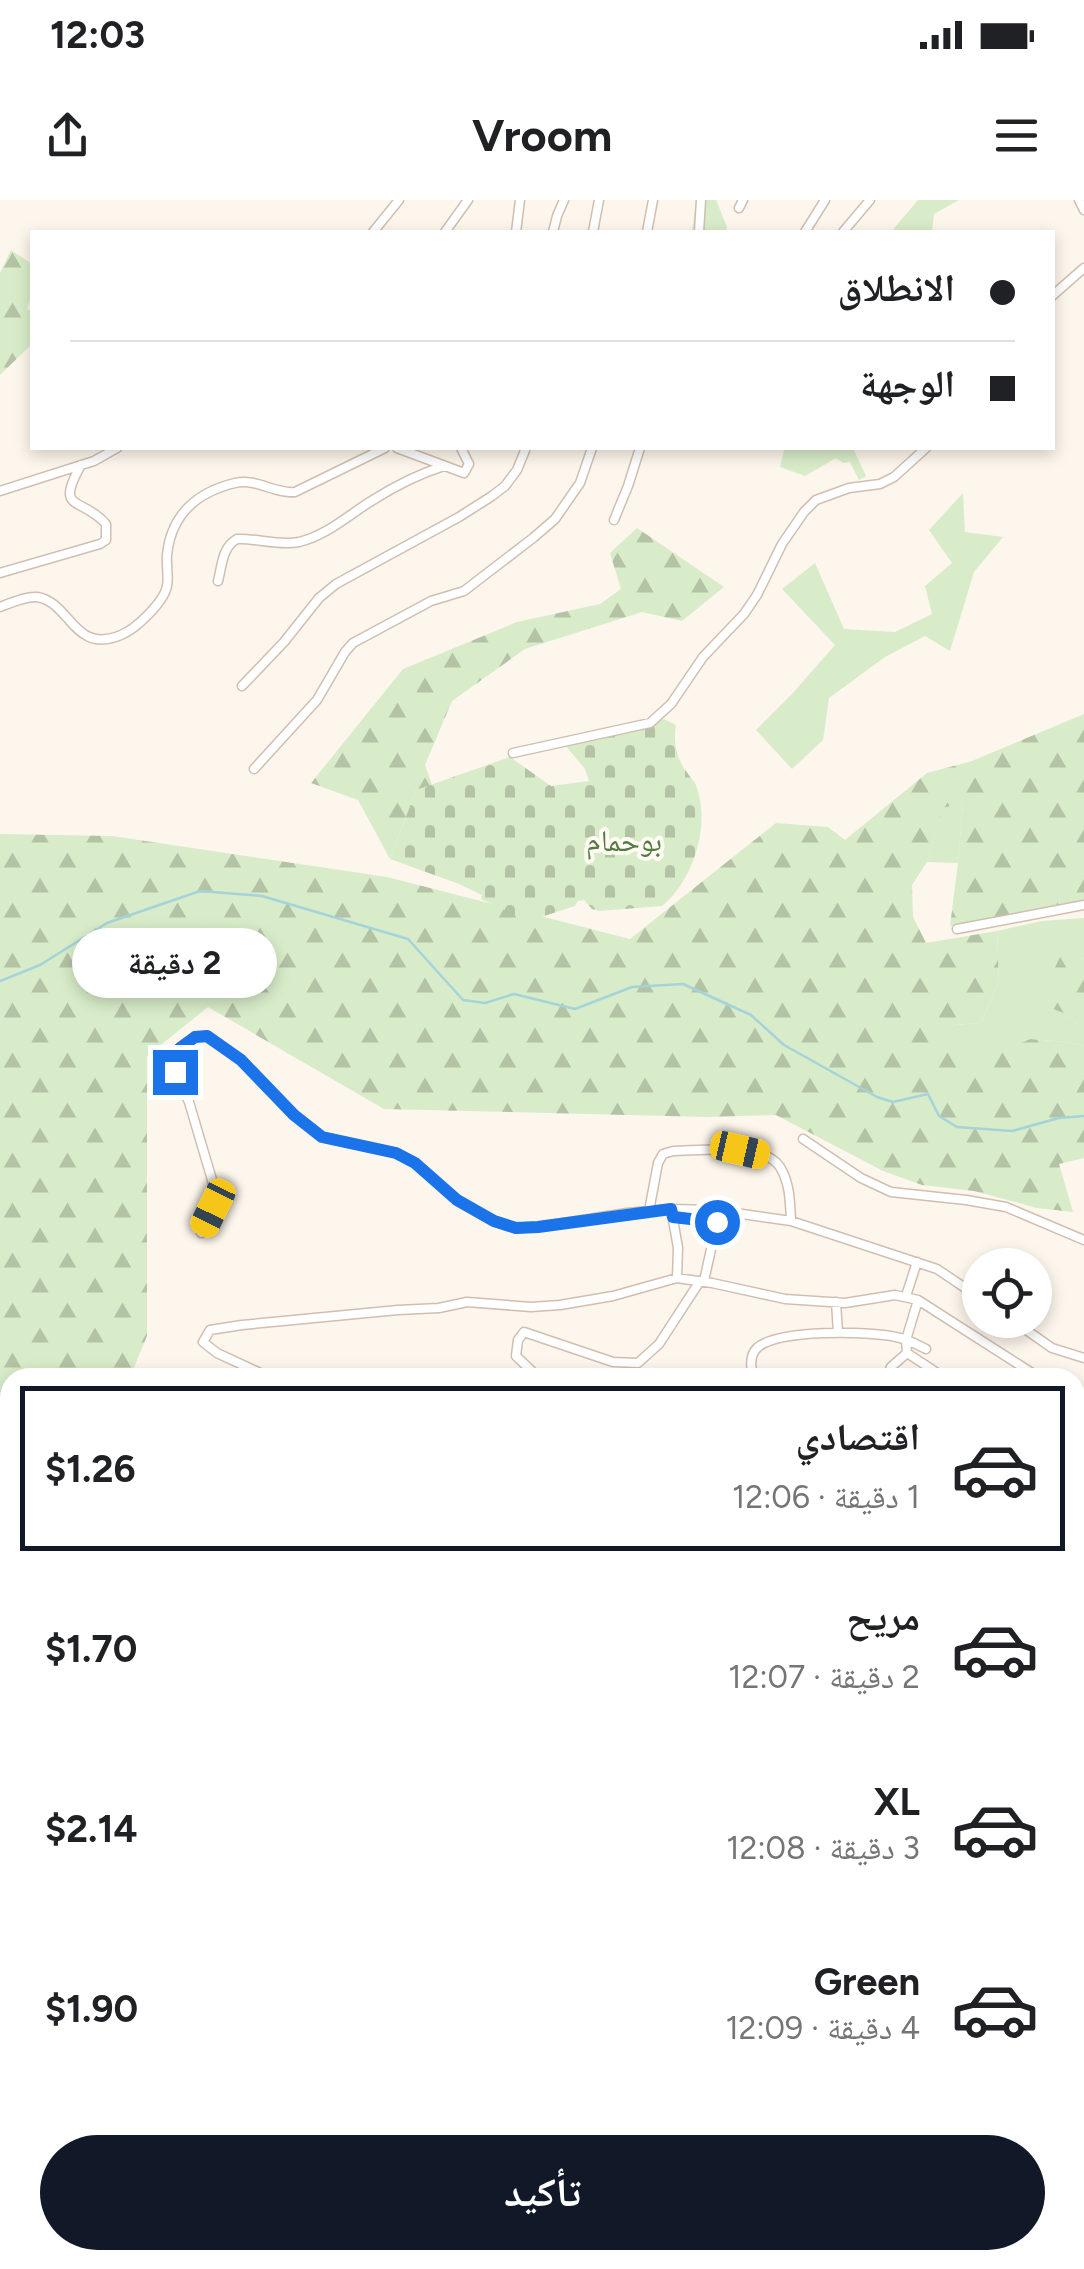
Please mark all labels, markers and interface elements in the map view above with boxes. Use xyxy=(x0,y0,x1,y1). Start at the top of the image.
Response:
text: 12:03 xyxy=(50,12,145,58)
icon: share xyxy=(40,108,95,163)
text: Vroom xyxy=(472,108,612,162)
icon: menu xyxy=(989,108,1044,163)
text: الانطلاق xyxy=(837,265,955,311)
text: الوجهة xyxy=(860,361,955,407)
park label: بوحمام xyxy=(586,822,662,860)
callout: 2 دقيقة xyxy=(72,927,278,997)
text: 2 دقيقة xyxy=(128,944,221,982)
route end xyxy=(153,1050,198,1095)
car xyxy=(707,1129,773,1171)
car xyxy=(186,1174,240,1242)
route start xyxy=(695,1200,740,1245)
map controls xyxy=(962,1248,1052,1338)
button: locate xyxy=(962,1248,1052,1338)
text: اقتصادي xyxy=(796,1414,920,1460)
icon: car xyxy=(950,1424,1040,1514)
text: $1.26 xyxy=(45,1446,136,1492)
text: 1 دقيقة · 12:06 xyxy=(732,1478,920,1516)
text: مريح xyxy=(846,1594,920,1640)
icon: car xyxy=(950,1604,1040,1694)
text: $1.70 xyxy=(45,1626,137,1672)
text: 2 دقيقة · 12:07 xyxy=(728,1658,920,1696)
text: XL xyxy=(874,1779,920,1825)
icon: car xyxy=(950,1784,1040,1874)
text: $2.14 xyxy=(45,1806,138,1852)
text: 3 دقيقة · 12:08 xyxy=(726,1829,920,1867)
text: Green xyxy=(814,1959,920,2005)
icon: car xyxy=(950,1964,1040,2054)
text: $1.90 xyxy=(45,1986,138,2032)
text: 4 دقيقة · 12:09 xyxy=(725,2009,920,2047)
button: تأكيد xyxy=(40,2135,1045,2250)

